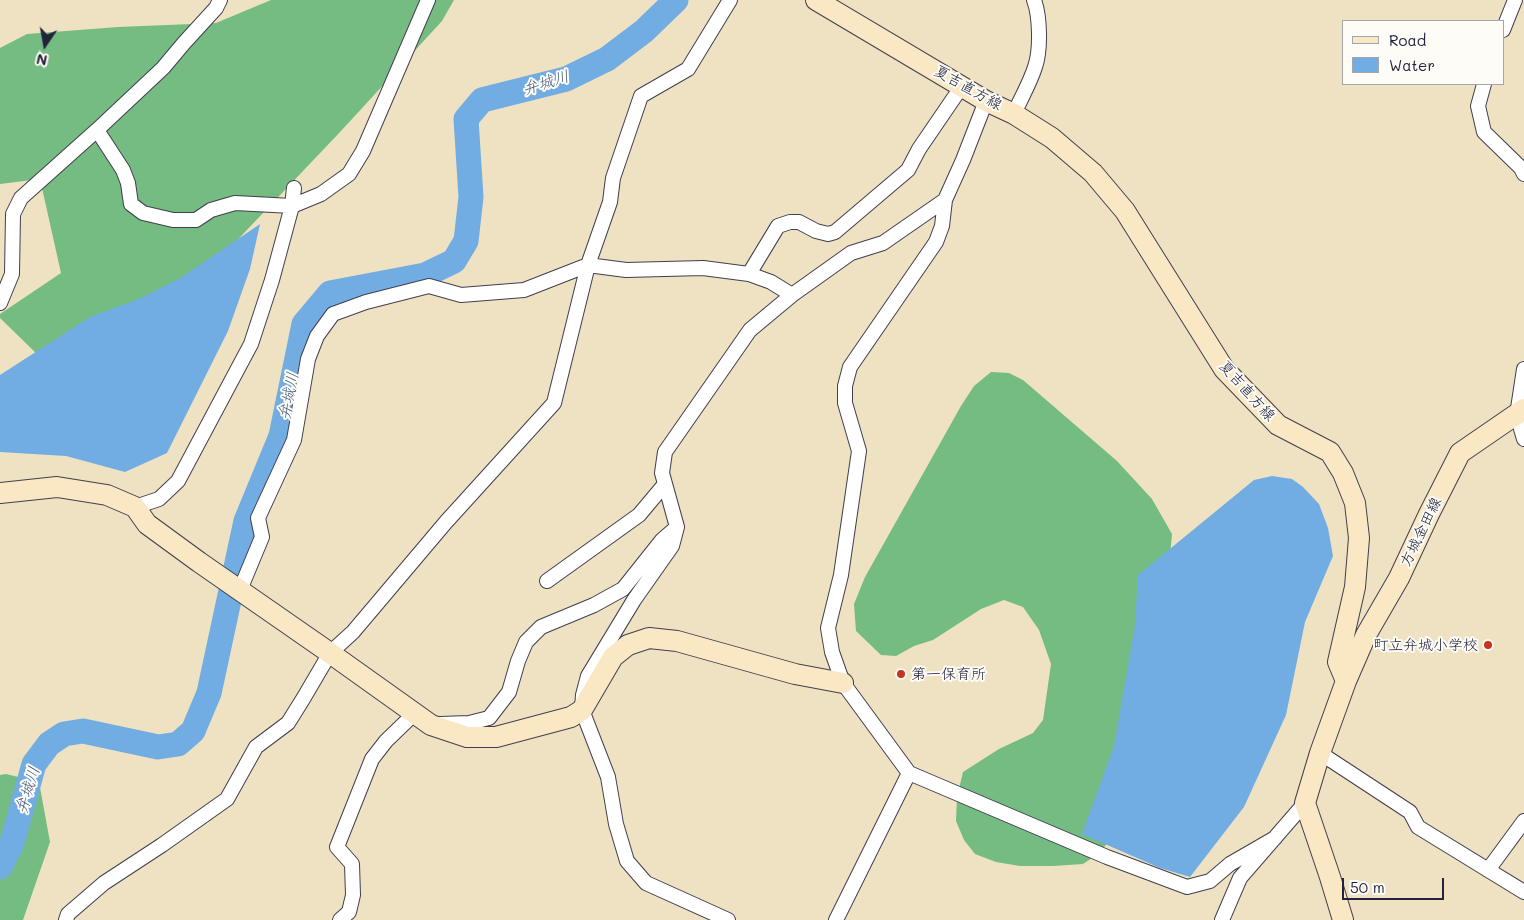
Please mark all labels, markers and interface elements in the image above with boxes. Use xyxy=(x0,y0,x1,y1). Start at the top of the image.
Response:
north arrow xyxy=(20,20,70,70)
legend xyxy=(1342,20,1504,85)
text: Road xyxy=(1389,30,1426,50)
text: N xyxy=(35,50,49,71)
text: Water xyxy=(1389,55,1435,75)
street label: 夏吉直方線 xyxy=(931,62,1005,114)
water label: 弁城川 xyxy=(520,67,572,99)
street label: 夏吉直方線 xyxy=(1215,357,1279,425)
water label: 弁城川 xyxy=(275,371,303,421)
street label: 方城金田線 xyxy=(1396,494,1446,570)
place label: 町立弁城小学校 xyxy=(1373,636,1478,654)
marker: 町立弁城小学校 xyxy=(1482,639,1494,651)
place label: 第一保育所 xyxy=(911,665,986,683)
marker: 第一保育所 xyxy=(895,668,907,680)
water label: 弁城川 xyxy=(12,764,44,816)
scale bar xyxy=(1344,868,1446,900)
text: 50 m xyxy=(1350,877,1385,897)

